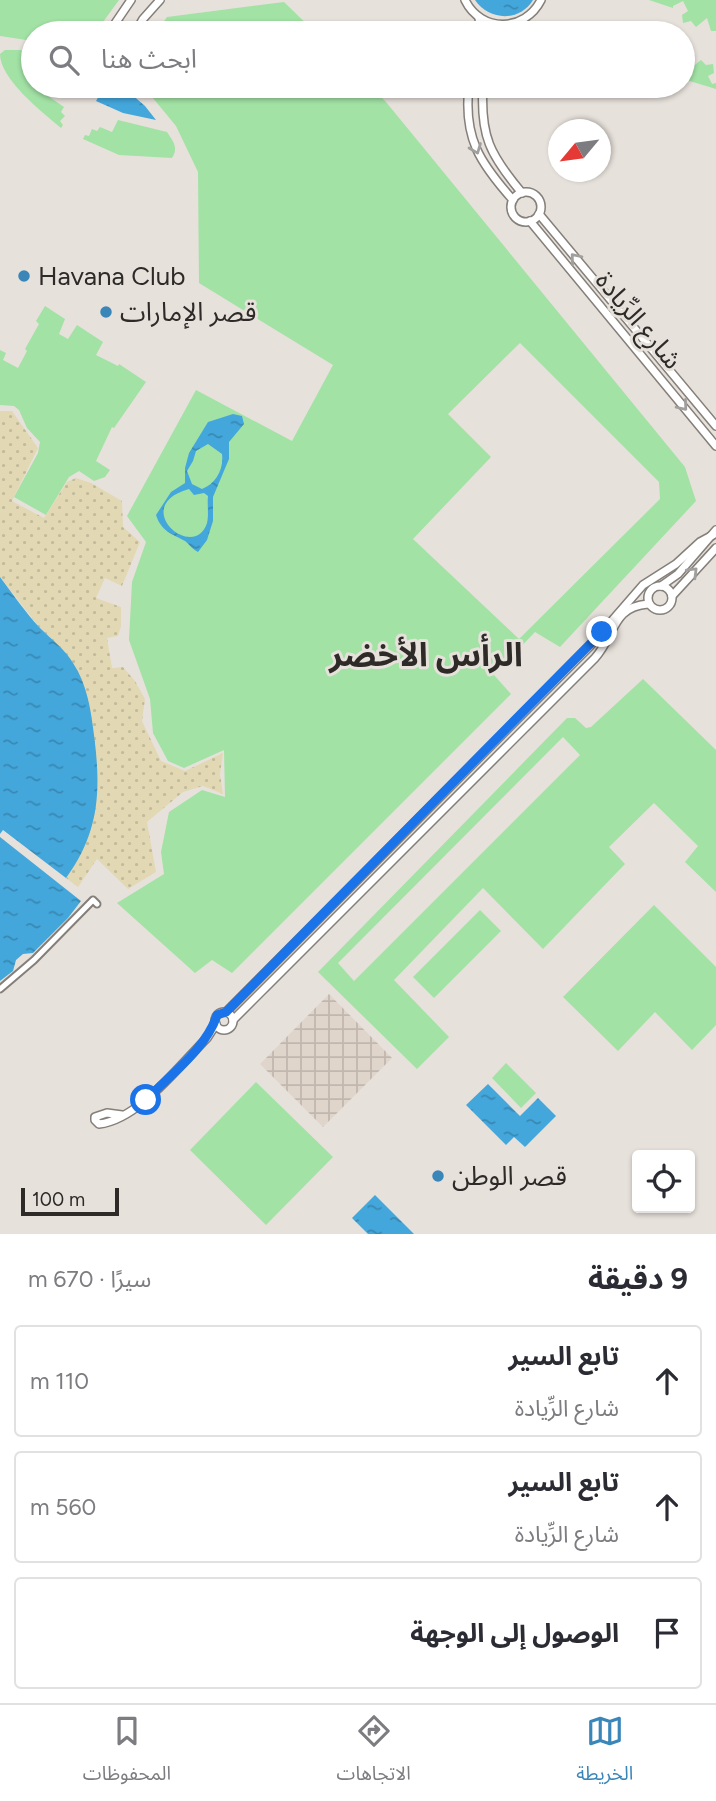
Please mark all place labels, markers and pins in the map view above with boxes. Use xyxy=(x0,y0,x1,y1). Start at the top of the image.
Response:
place label: Havana Club xyxy=(38,260,185,292)
marker: Havana Club xyxy=(16,268,32,284)
place label: قصر الإمارات xyxy=(120,296,256,329)
marker: قصر الإمارات xyxy=(98,304,114,320)
place label: قصر الوطن xyxy=(452,1160,567,1192)
marker: قصر الوطن xyxy=(430,1168,446,1184)

